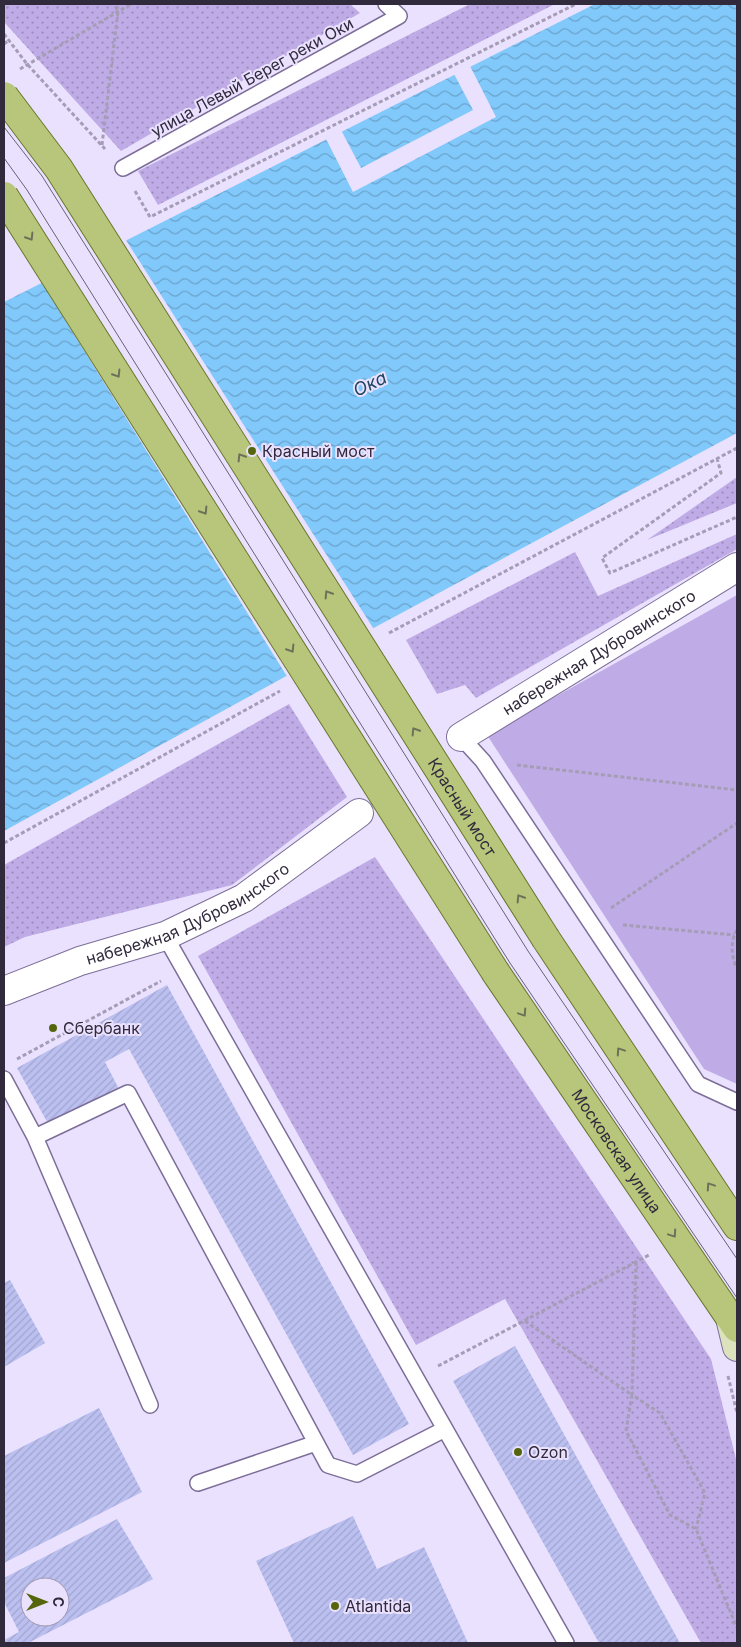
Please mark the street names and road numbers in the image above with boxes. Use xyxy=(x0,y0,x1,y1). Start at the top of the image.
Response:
street label: улица Левый Берег реки Оки xyxy=(147,13,357,141)
street label: набережная Дубровинского xyxy=(499,585,699,719)
street label: Красный мост xyxy=(424,754,501,860)
street label: набережная Дубровинского xyxy=(84,858,293,969)
street label: Московская улица xyxy=(568,1085,666,1217)

